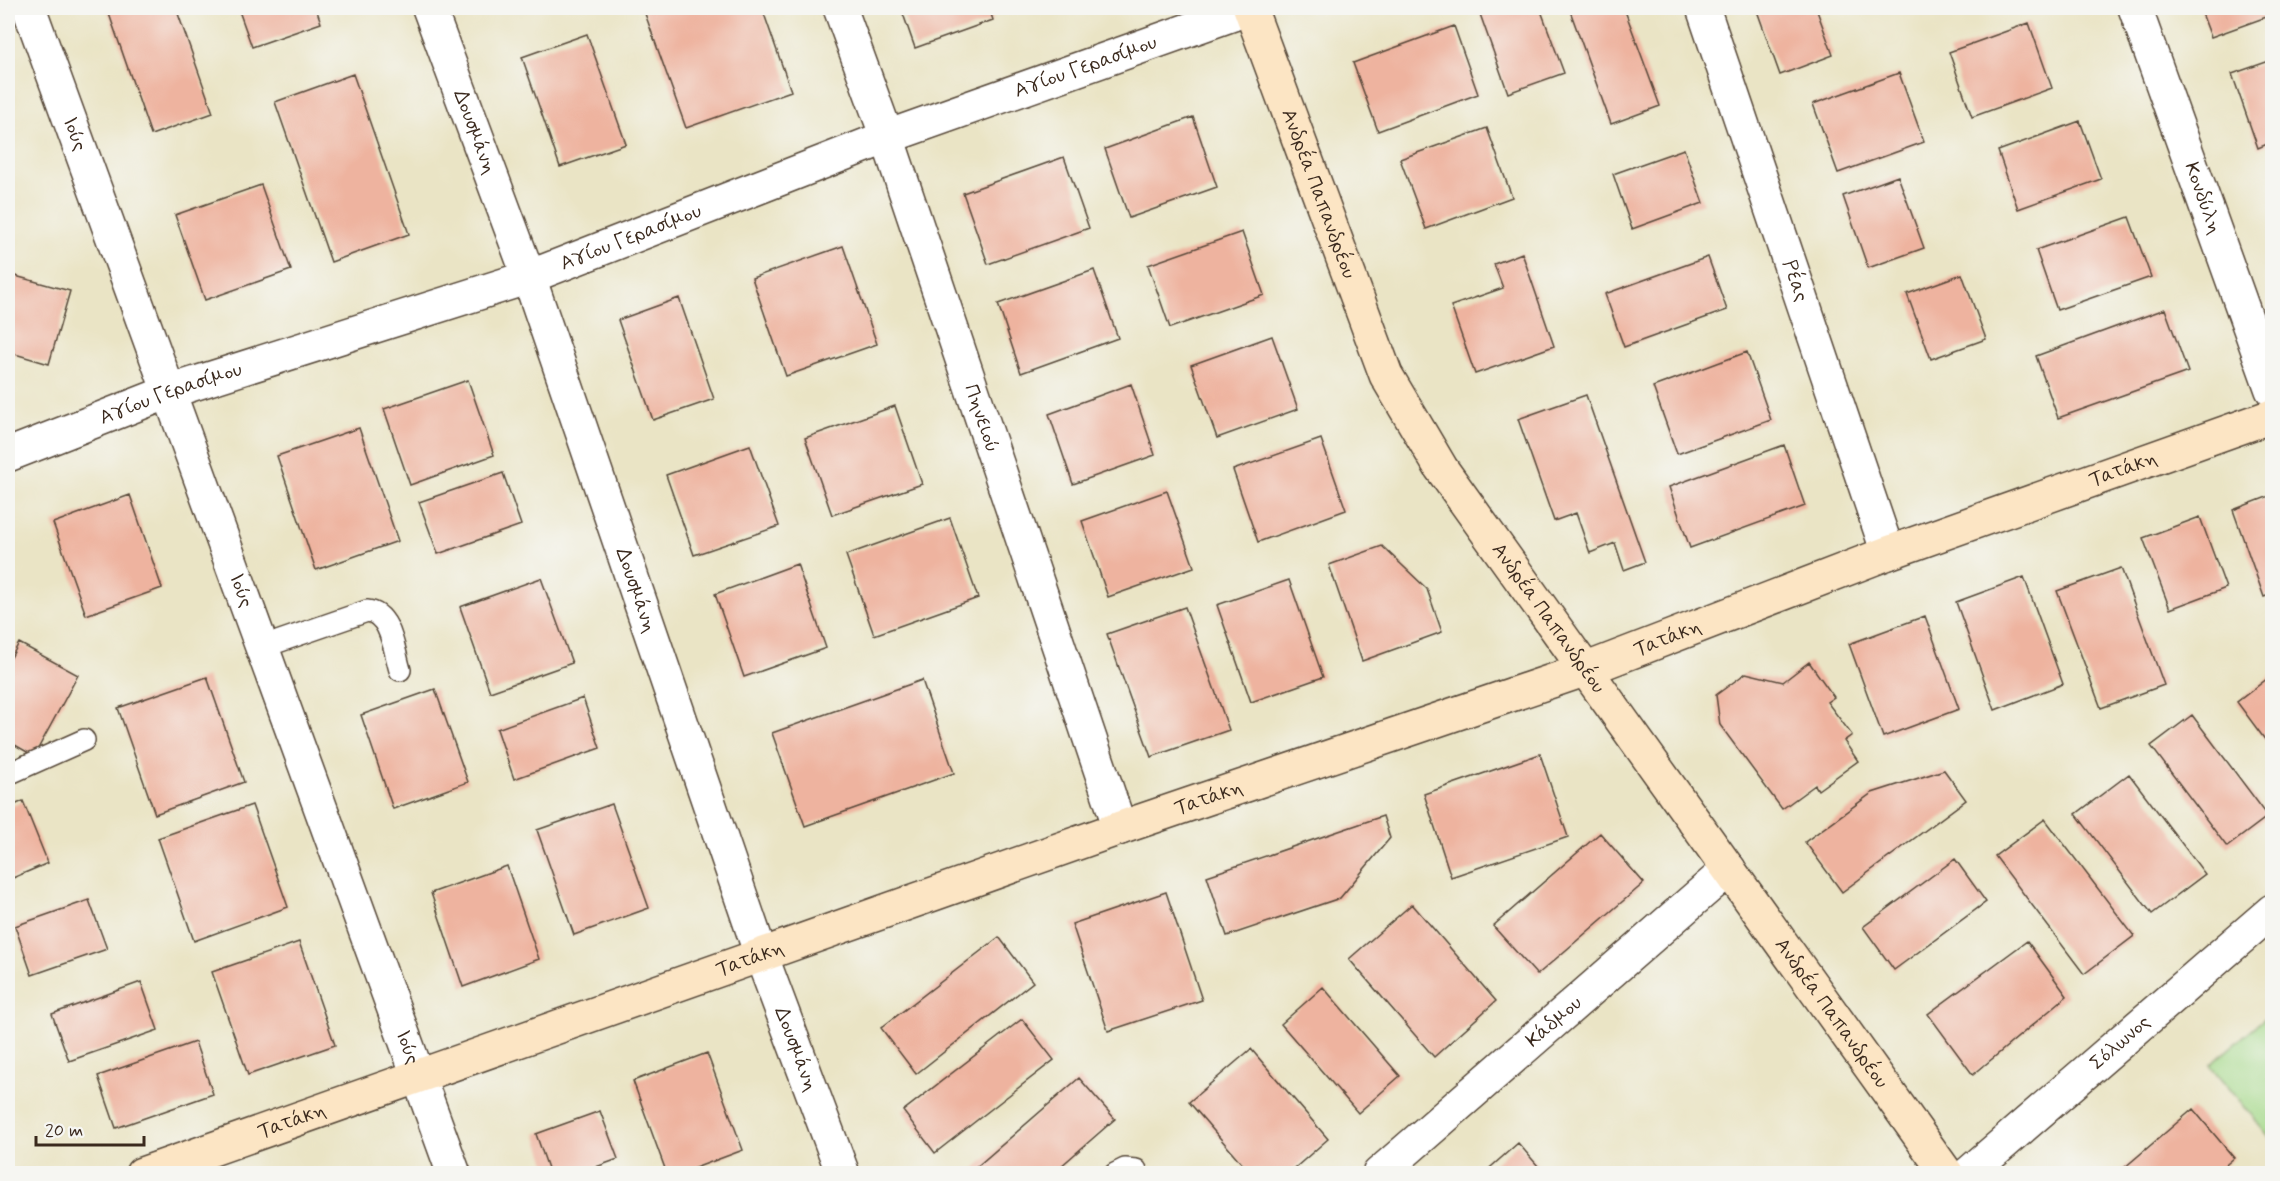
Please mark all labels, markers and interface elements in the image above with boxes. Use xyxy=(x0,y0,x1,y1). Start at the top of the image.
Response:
street label: Αγίου Γερασίμου xyxy=(1011,29,1161,104)
street label: Δουσμάνη xyxy=(447,86,503,178)
street label: Ανδρέα Παπανδρέου xyxy=(1275,105,1363,282)
street label: Ιούς xyxy=(56,113,94,155)
street label: Κονδύλη xyxy=(2178,159,2228,238)
street label: Αγίου Γερασίμου xyxy=(556,197,705,277)
street label: Ρέας xyxy=(1776,256,1815,305)
street label: Αγίου Γερασίμου xyxy=(95,356,245,431)
street label: Πηνειού xyxy=(958,380,1006,456)
street label: Τατάκη xyxy=(2086,445,2161,494)
street label: Ανδρέα Παπανδρέου xyxy=(1485,537,1612,699)
street label: Δουσμάνη xyxy=(609,544,663,636)
street label: Ιούς xyxy=(223,570,260,612)
street label: Τατάκη xyxy=(1630,613,1705,663)
street label: Τατάκη xyxy=(1171,774,1246,822)
street label: Ανδρέα Παπανδρέου xyxy=(1768,932,1895,1094)
street label: Τατάκη xyxy=(712,934,788,983)
street label: Κάδμου xyxy=(1520,990,1588,1054)
street label: Δουσμάνη xyxy=(768,1003,824,1095)
street label: Σόλωνος xyxy=(2084,1009,2156,1076)
street label: Ιούς xyxy=(389,1026,426,1068)
street label: Τατάκη xyxy=(254,1097,330,1145)
scale bar xyxy=(36,1109,144,1147)
text: 20 m xyxy=(45,1119,83,1143)

